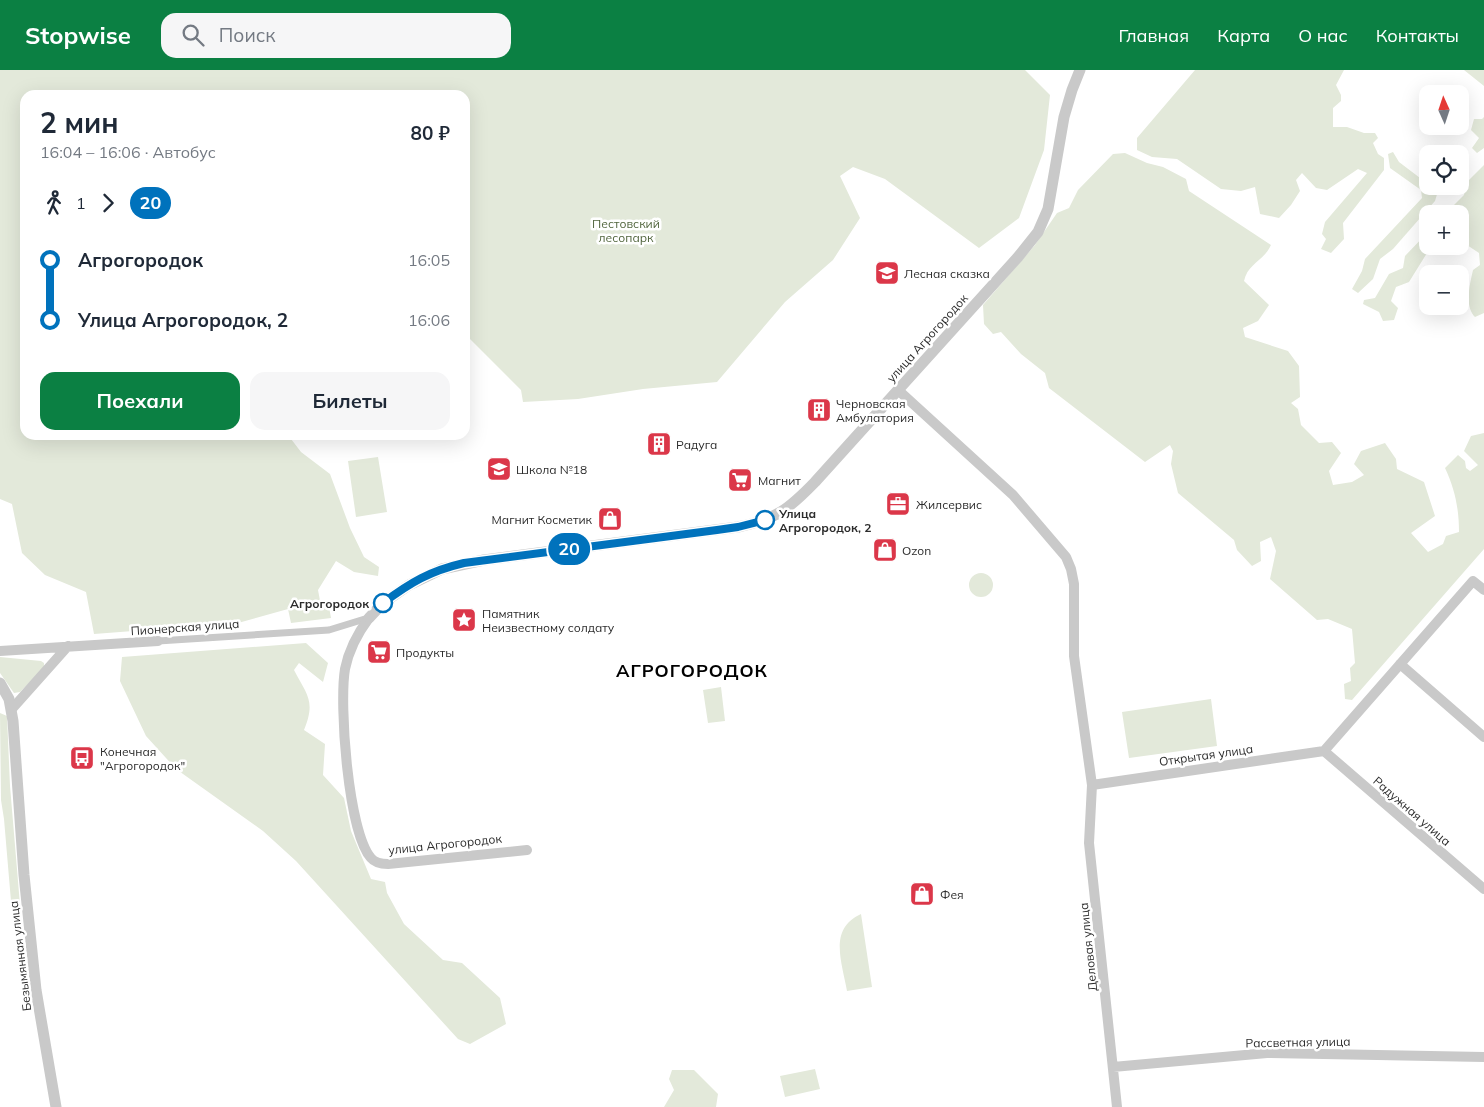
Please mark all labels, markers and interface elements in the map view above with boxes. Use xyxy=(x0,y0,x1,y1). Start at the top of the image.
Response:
search box xyxy=(161,13,511,58)
text: Stopwise xyxy=(25,20,131,50)
icon: search xyxy=(179,21,207,49)
text: Поиск xyxy=(219,23,276,47)
text: Главная xyxy=(1119,24,1189,47)
text: Карта xyxy=(1217,24,1270,47)
text: О нас xyxy=(1298,24,1348,47)
text: Контакты xyxy=(1376,24,1459,47)
north arrow xyxy=(1419,85,1469,135)
map controls xyxy=(1419,85,1469,315)
text: 2 мин xyxy=(40,105,119,140)
text: 80 ₽ xyxy=(411,121,450,145)
text: 16:04 – 16:06 · Автобус xyxy=(40,142,216,162)
button: locate xyxy=(1419,145,1469,195)
icon: walk xyxy=(40,189,68,217)
icon: forward xyxy=(94,189,122,217)
text: 20 xyxy=(140,191,161,214)
text: 1 xyxy=(76,193,86,213)
button: + xyxy=(1419,205,1469,255)
park label: Пестовский лесопарк xyxy=(592,216,660,245)
text: Агрогородок xyxy=(78,248,203,272)
text: 16:05 xyxy=(408,250,450,270)
school or university icon: Лесная сказка xyxy=(874,260,900,286)
button: − xyxy=(1419,265,1469,315)
place label: Лесная сказка xyxy=(904,266,990,281)
street label: улица Агрогородок xyxy=(883,290,971,385)
text: Улица Агрогородок, 2 xyxy=(78,308,288,332)
text: 16:06 xyxy=(408,310,450,330)
button: Поехали xyxy=(40,372,240,430)
button: Билеты xyxy=(250,372,450,430)
place label: Черновская Амбулатория xyxy=(836,396,914,425)
building icon: Черновская Амбулатория xyxy=(806,397,832,423)
building icon: Радуга xyxy=(646,431,672,457)
place label: Радуга xyxy=(676,437,717,452)
school or university icon: Школа №18 xyxy=(486,456,512,482)
place label: Школа №18 xyxy=(516,462,587,477)
supermarket icon: Магнит xyxy=(727,467,753,493)
place label: Магнит xyxy=(758,473,801,488)
office icon: Жилсервис xyxy=(885,491,911,517)
place label: Жилсервис xyxy=(916,497,982,512)
shop icon: Магнит Косметик xyxy=(597,506,623,532)
place label: Улица Агрогородок, 2 xyxy=(778,506,871,535)
marker: Улица Агрогородок, 2 xyxy=(755,510,775,530)
place label: Магнит Косметик xyxy=(492,512,593,527)
line badge: 20 xyxy=(546,533,592,565)
text: 20 xyxy=(558,537,580,560)
shop icon: Ozon xyxy=(872,537,898,563)
place label: Ozon xyxy=(902,543,931,558)
marker: Агрогородок xyxy=(373,593,393,613)
place label: Агрогородок xyxy=(290,596,369,611)
place label: Памятник Неизвестному солдату xyxy=(482,606,615,635)
place icon: Памятник Неизвестному солдату xyxy=(451,607,477,633)
street label: Пионерская улица xyxy=(130,616,240,638)
supermarket icon: Продукты xyxy=(366,639,392,665)
place label: Продукты xyxy=(396,645,454,660)
district label: АГРОГОРОДОК xyxy=(616,659,768,682)
street label: Открытая улица xyxy=(1158,741,1254,769)
place label: Конечная "Агрогородок" xyxy=(100,744,185,773)
bus stop icon: Конечная "Агрогородок" xyxy=(69,745,95,771)
street label: Радужная улица xyxy=(1370,773,1454,849)
street label: улица Агрогородок xyxy=(388,831,503,857)
shop icon: Фея xyxy=(909,881,935,907)
place label: Фея xyxy=(940,887,964,902)
street label: Безымянная улица xyxy=(6,900,34,1012)
street label: Деловая улица xyxy=(1076,902,1100,992)
street label: Рассветная улица xyxy=(1245,1034,1351,1050)

